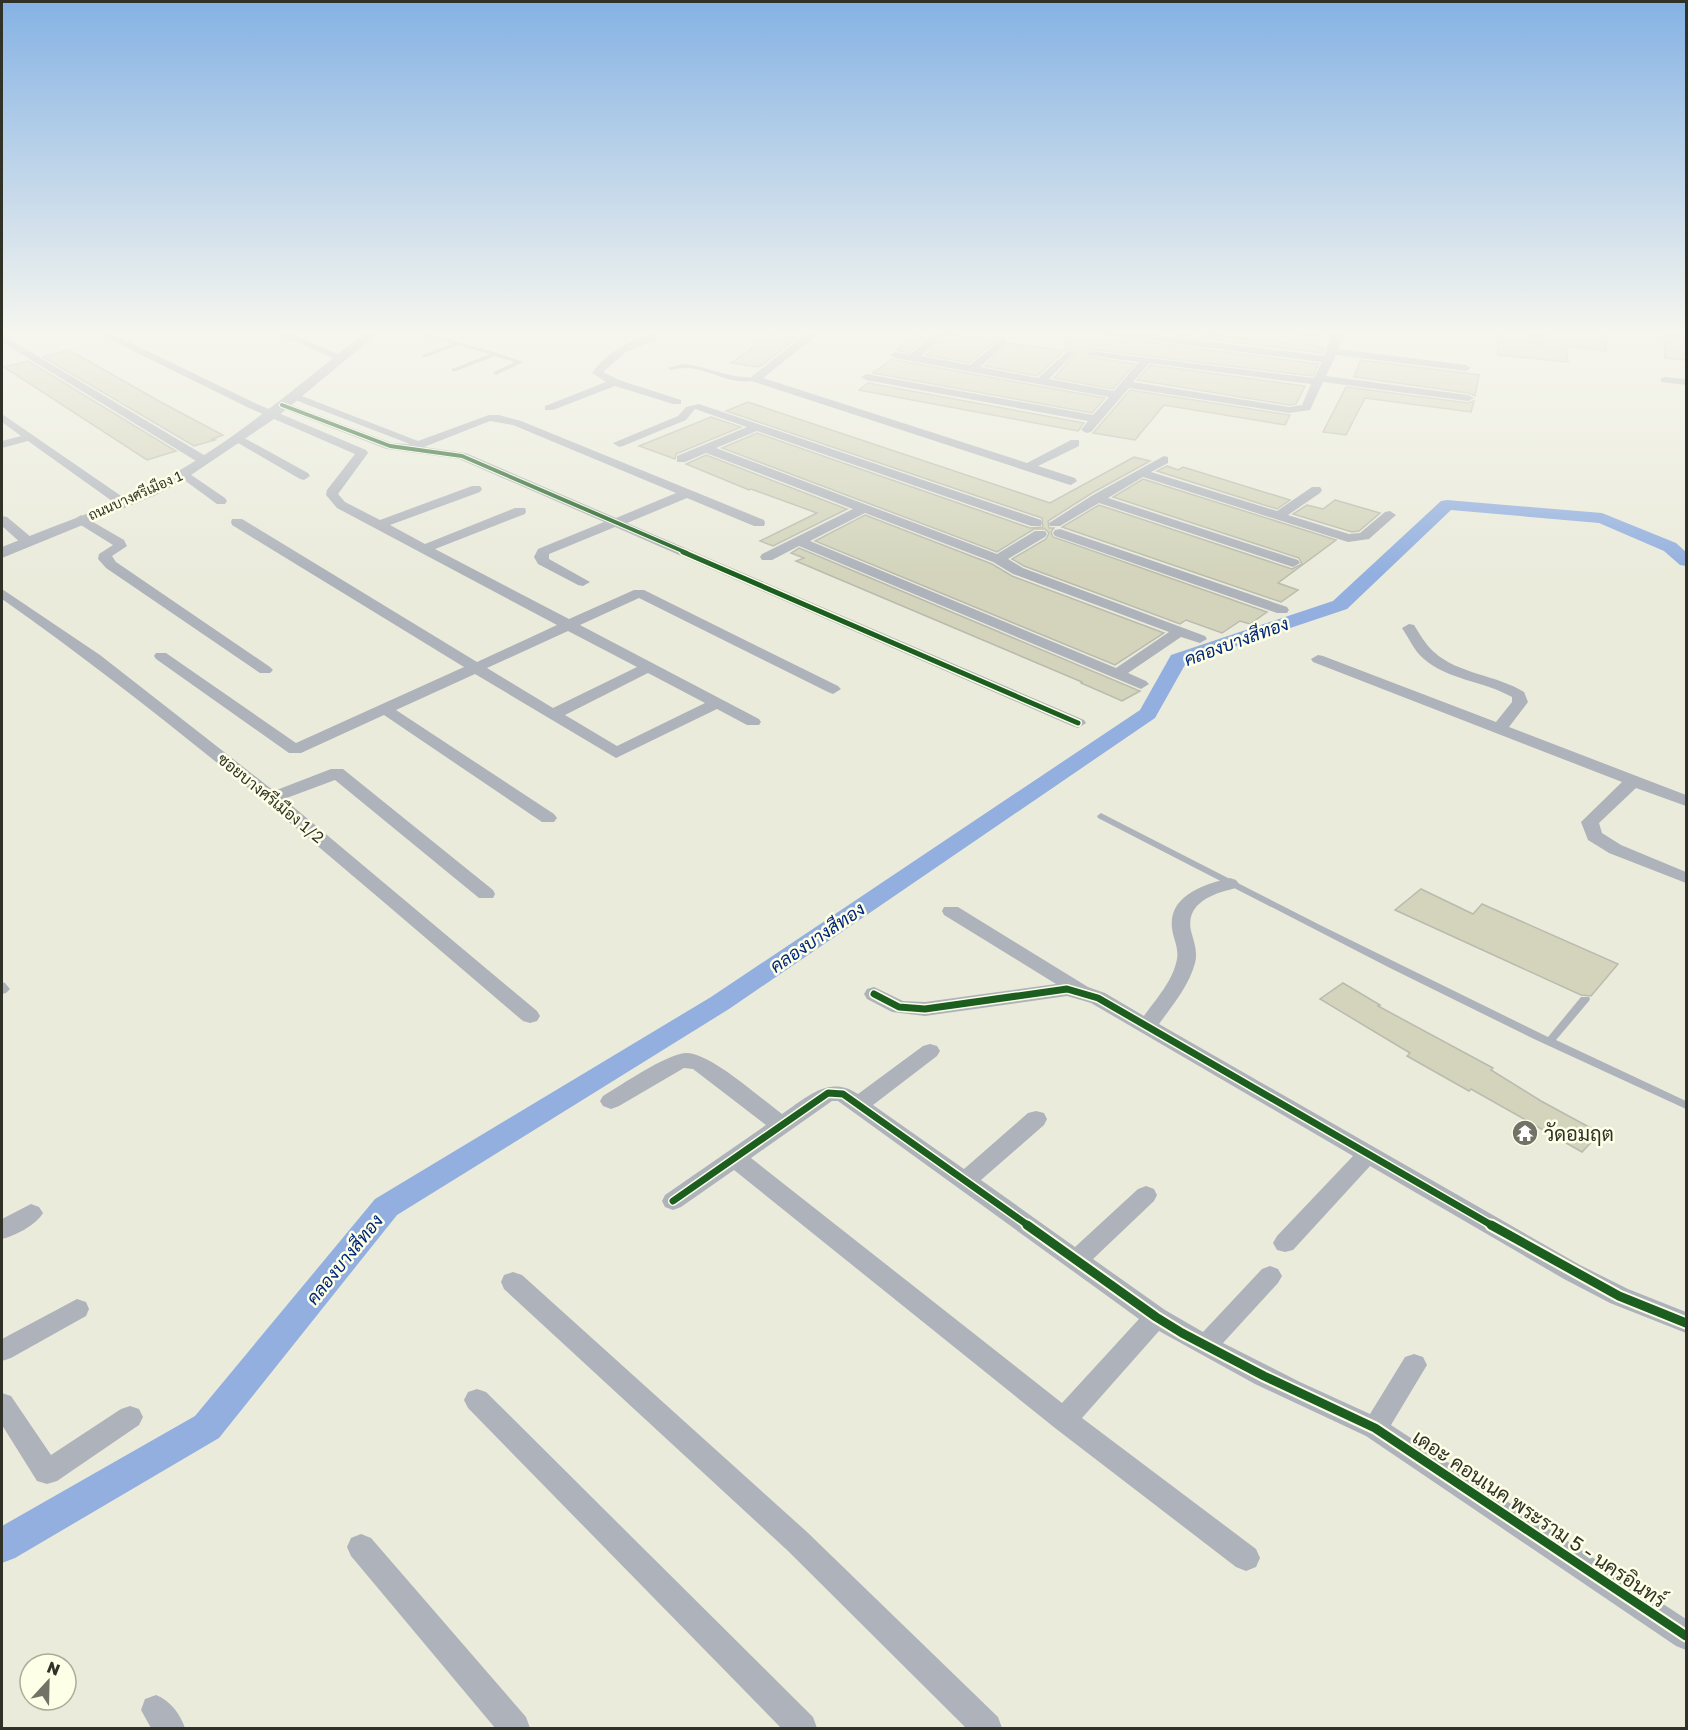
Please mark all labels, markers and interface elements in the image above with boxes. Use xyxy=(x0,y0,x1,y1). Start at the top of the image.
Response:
street label: ถนนบางศรีเมือง 1 xyxy=(85,467,185,523)
water label: คลองบางสีทอง xyxy=(1180,611,1291,670)
street label: ซอยบางศรีเมือง 1/2 xyxy=(214,748,329,847)
water label: คลองบางสีทอง xyxy=(765,896,869,977)
temple icon: วัดอมฤต xyxy=(1510,1118,1540,1148)
place label: วัดอมฤต xyxy=(1544,1121,1614,1146)
water label: คลองบางสีทอง xyxy=(300,1209,387,1308)
street label: เดอะ คอนเนค พระราม 5 - นครอินทร์ xyxy=(1409,1423,1672,1612)
north arrow xyxy=(18,1652,78,1712)
text: N xyxy=(44,1657,63,1680)

